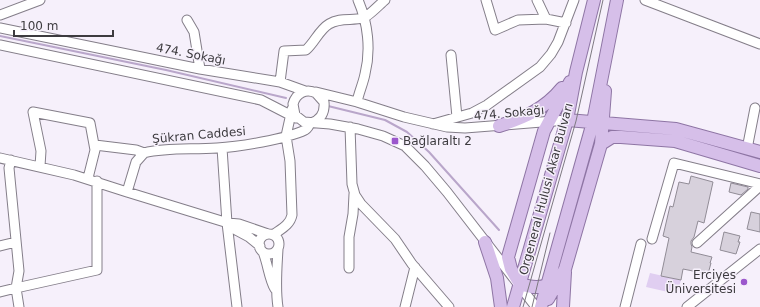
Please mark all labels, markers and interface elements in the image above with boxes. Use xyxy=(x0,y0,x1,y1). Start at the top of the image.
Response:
scale bar xyxy=(14,12,113,38)
text: 100 m xyxy=(20,19,58,33)
street label: 474. Sokağı xyxy=(155,40,227,68)
street label: Orgeneral Hulusi Akar Bulvarı xyxy=(516,101,576,277)
street label: 474. Sokağı xyxy=(473,103,545,123)
street label: Şükran Caddesi xyxy=(152,124,246,146)
place label: Bağlaraltı 2 xyxy=(403,134,472,148)
marker: Bağlaraltı 2 xyxy=(390,136,400,146)
place label: Erciyes Üniversitesi xyxy=(666,268,736,296)
marker: Erciyes Üniversitesi xyxy=(739,277,749,287)

